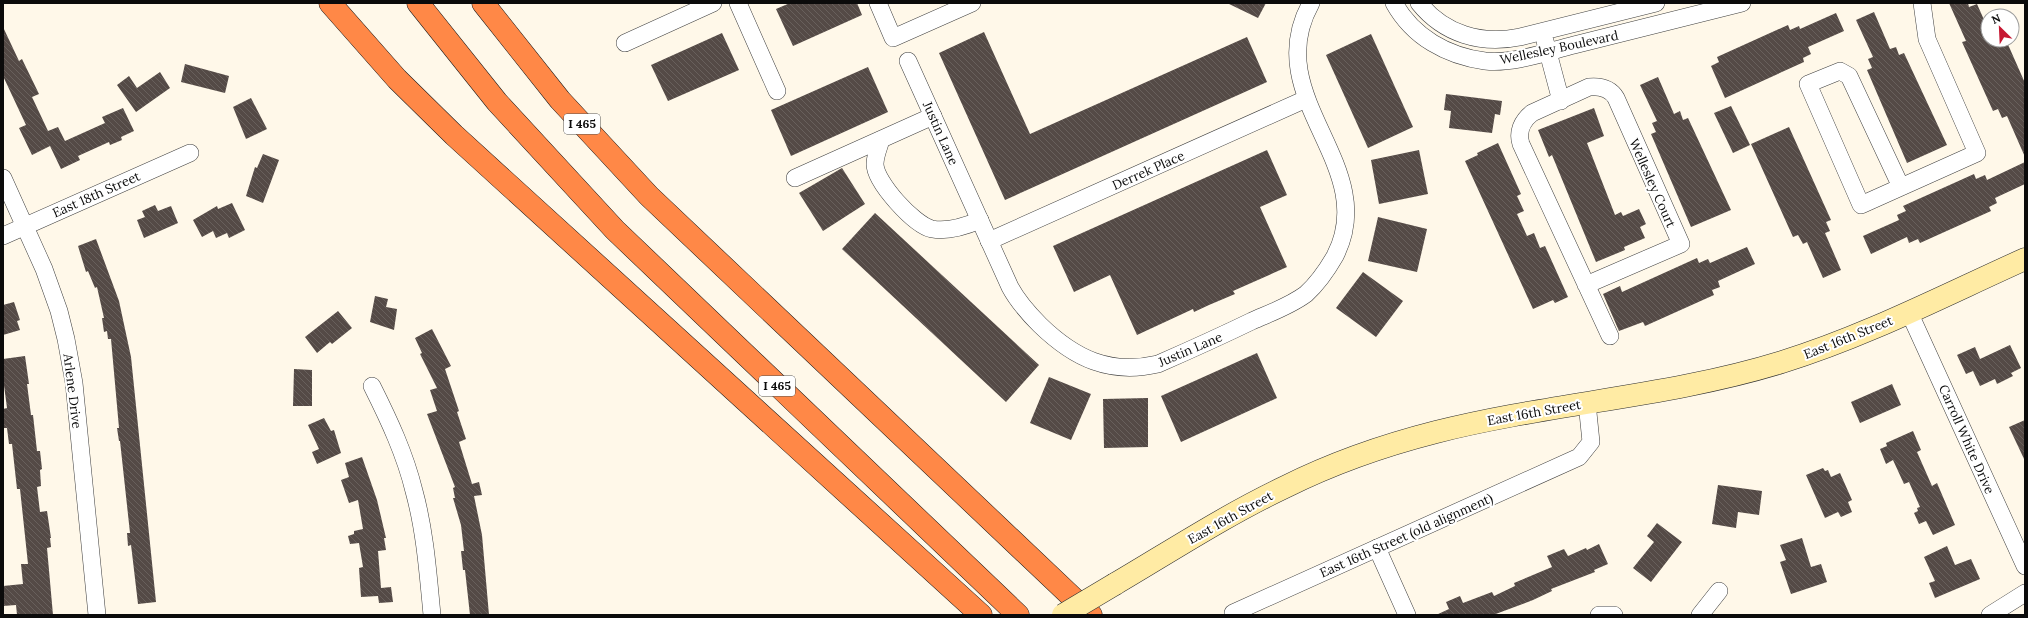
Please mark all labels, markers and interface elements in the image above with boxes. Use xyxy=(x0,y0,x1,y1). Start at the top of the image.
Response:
north arrow xyxy=(1980,8,2020,48)
text: N xyxy=(1989,11,2003,27)
street label: Wellesley Boulevard xyxy=(1498,27,1620,68)
street label: Justin Lane xyxy=(919,98,962,168)
road number: I 465 xyxy=(564,114,600,134)
street label: Wellesley Court xyxy=(1625,136,1680,230)
street label: Derrek Place xyxy=(1109,147,1187,194)
street label: East 18th Street xyxy=(50,167,143,221)
street label: East 16th Street xyxy=(1801,312,1895,363)
street label: Justin Lane xyxy=(1155,328,1225,371)
street label: Arlene Drive xyxy=(59,352,86,429)
road number: I 465 xyxy=(759,376,795,396)
street label: Carroll White Drive xyxy=(1935,382,1998,497)
street label: East 16th Street xyxy=(1486,396,1582,429)
street label: East 16th Street xyxy=(1185,487,1276,548)
street label: East 16th Street (old alignment) xyxy=(1317,489,1496,581)

